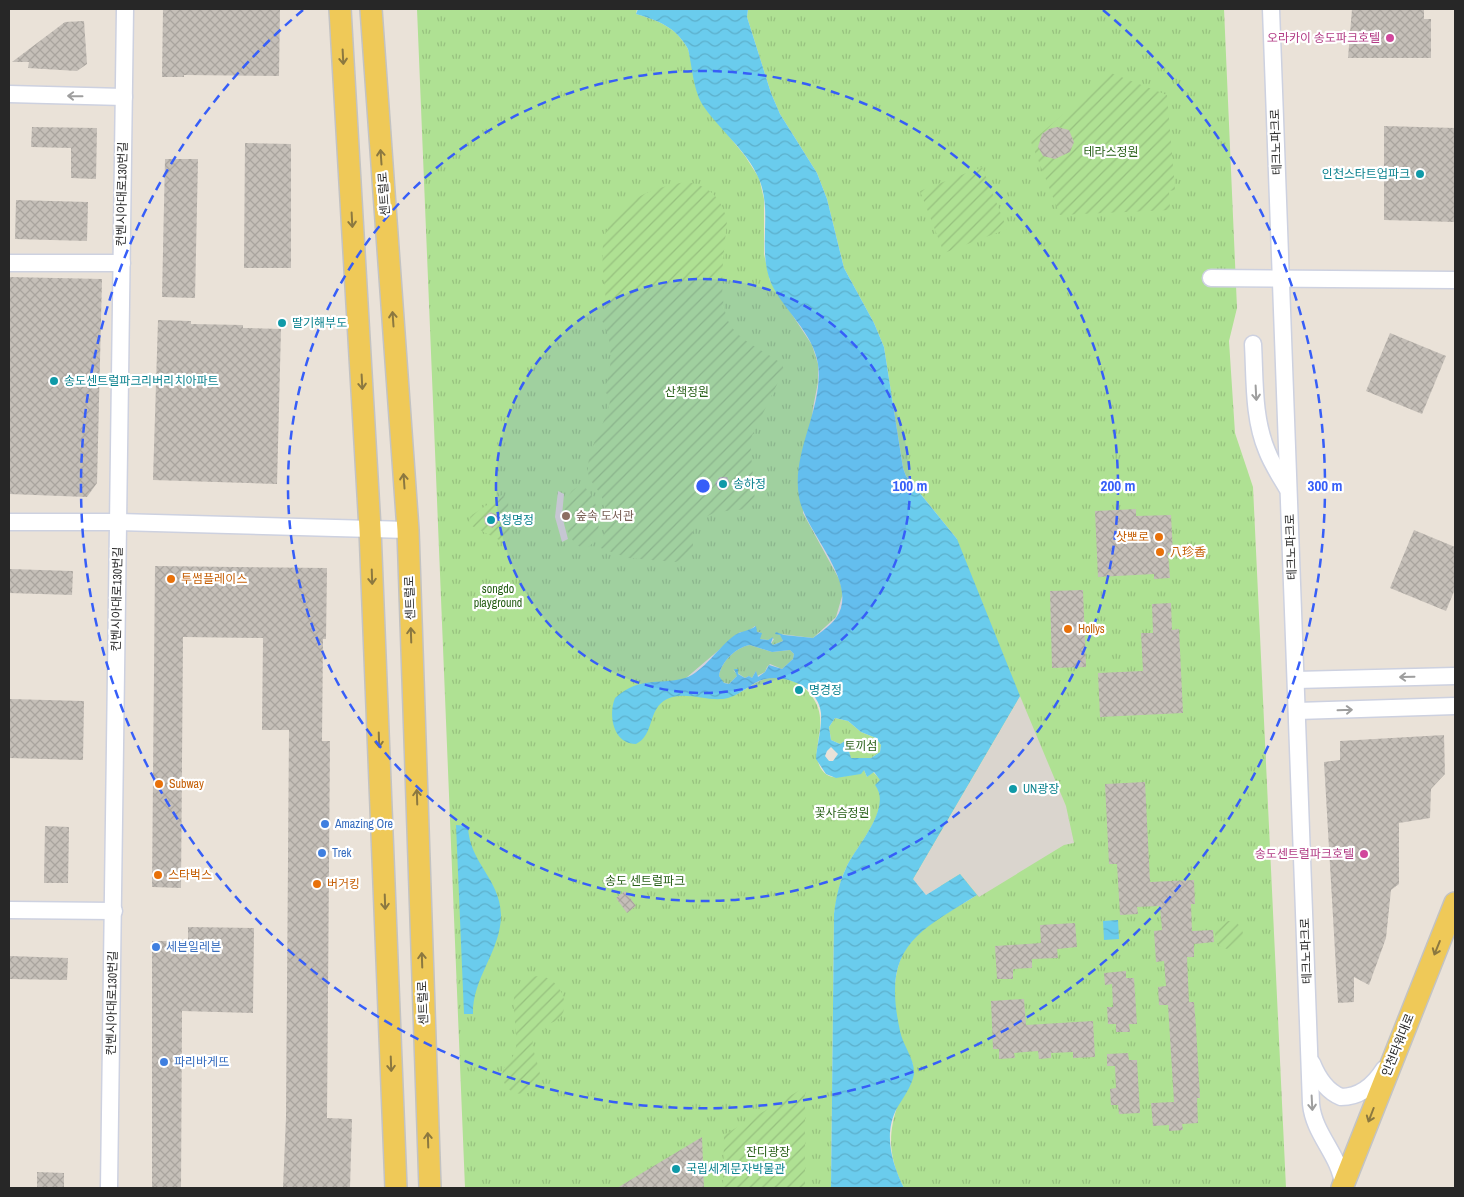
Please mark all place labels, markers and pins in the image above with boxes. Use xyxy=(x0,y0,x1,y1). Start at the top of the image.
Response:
place label: 오라카이 송도파크호텔 xyxy=(1267,30,1380,46)
marker: 오라카이 송도파크호텔 xyxy=(1384,32,1396,44)
place label: 인천스타트업파크 xyxy=(1322,166,1410,182)
marker: 인천스타트업파크 xyxy=(1414,168,1426,180)
place label: 딸기해부도 xyxy=(292,315,347,331)
marker: 딸기해부도 xyxy=(276,317,288,329)
place label: 송도센트럴파크리버리치아파트 xyxy=(64,373,219,389)
marker: 송도센트럴파크리버리치아파트 xyxy=(48,375,60,387)
place label: 송하정 xyxy=(733,476,766,492)
centre of rings xyxy=(694,477,712,495)
marker: 송하정 xyxy=(717,478,729,490)
place label: 숲속 도서관 xyxy=(576,508,634,524)
marker: 숲속 도서관 xyxy=(560,510,572,522)
place label: 청명정 xyxy=(501,512,534,528)
marker: 청명정 xyxy=(485,514,497,526)
place label: 삿뽀로 xyxy=(1116,529,1149,545)
marker: 삿뽀로 xyxy=(1153,531,1165,543)
place label: 八珍香 xyxy=(1170,544,1206,560)
marker: 八珍香 xyxy=(1154,546,1166,558)
place label: 투썸플레이스 xyxy=(181,571,247,587)
marker: 투썸플레이스 xyxy=(165,573,177,585)
place label: Hollys xyxy=(1078,621,1105,637)
marker: Hollys xyxy=(1062,623,1074,635)
place label: 명경정 xyxy=(809,682,842,698)
marker: 명경정 xyxy=(793,684,805,696)
place label: Subway xyxy=(169,776,204,792)
marker: Subway xyxy=(153,778,165,790)
place label: UN광장 xyxy=(1023,781,1059,797)
marker: UN광장 xyxy=(1007,783,1019,795)
place label: Amazing Ore xyxy=(334,816,393,832)
marker: Amazing Ore xyxy=(319,818,331,830)
place label: Trek xyxy=(332,845,351,861)
place label: 송도센트럴파크호텔 xyxy=(1255,846,1354,862)
marker: Trek xyxy=(316,847,328,859)
marker: 송도센트럴파크호텔 xyxy=(1358,848,1370,860)
place label: 스타벅스 xyxy=(168,867,212,883)
marker: 스타벅스 xyxy=(152,869,164,881)
place label: 버거킹 xyxy=(327,876,360,892)
marker: 버거킹 xyxy=(311,878,323,890)
place label: 세븐일레븐 xyxy=(166,939,221,955)
marker: 세븐일레븐 xyxy=(150,941,162,953)
place label: 파리바게뜨 xyxy=(174,1054,229,1070)
marker: 파리바게뜨 xyxy=(158,1056,170,1068)
place label: 국립세계문자박물관 xyxy=(686,1161,785,1177)
marker: 국립세계문자박물관 xyxy=(670,1163,682,1175)

